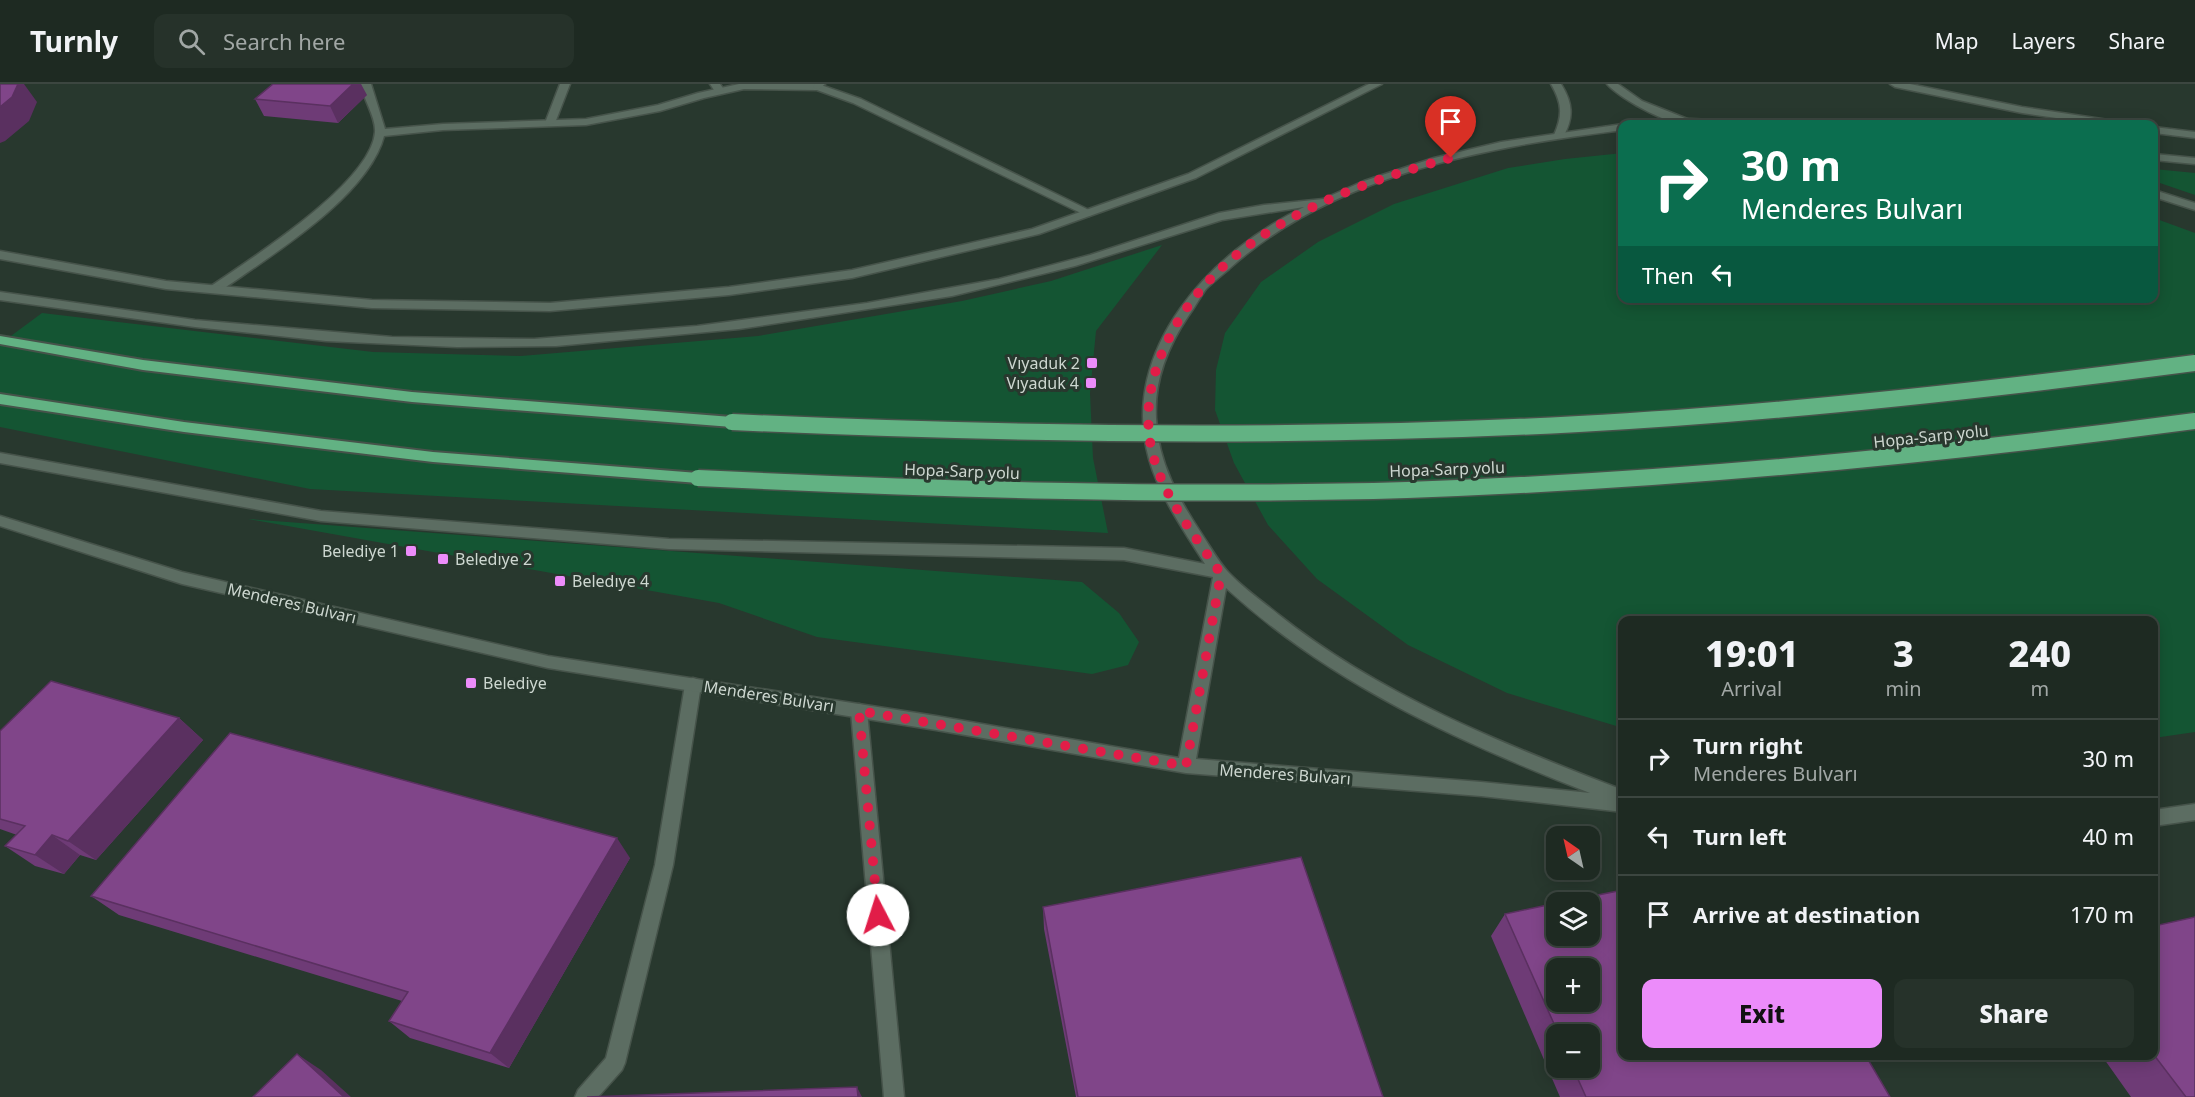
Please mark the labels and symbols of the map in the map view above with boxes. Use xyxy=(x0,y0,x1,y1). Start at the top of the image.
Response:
pin xyxy=(1425,96,1476,158)
place label: Vıyaduk 2 xyxy=(1008,352,1080,374)
marker: Vıyaduk 2 xyxy=(1085,356,1099,370)
place label: Vıyaduk 4 xyxy=(1007,372,1079,394)
marker: Vıyaduk 4 xyxy=(1084,376,1098,390)
street label: Hopa-Sarp yolu xyxy=(1872,419,1990,453)
street label: Hopa-Sarp yolu xyxy=(1389,456,1505,482)
street label: Hopa-Sarp yolu xyxy=(904,458,1020,484)
place label: Belediye 1 xyxy=(322,540,399,562)
marker: Belediye 1 xyxy=(404,544,418,558)
place label: Beledıye 2 xyxy=(455,548,532,570)
marker: Beledıye 2 xyxy=(436,552,450,566)
place label: Beledıye 4 xyxy=(572,570,649,592)
marker: Beledıye 4 xyxy=(553,574,567,588)
street label: Menderes Bulvarı xyxy=(225,577,359,629)
place label: Belediye xyxy=(483,672,547,694)
street label: Menderes Bulvarı xyxy=(702,675,836,717)
marker: Belediye xyxy=(464,676,478,690)
street label: Menderes Bulvarı xyxy=(1219,758,1351,790)
north arrow xyxy=(1546,826,1600,880)
position arrow xyxy=(846,883,910,947)

